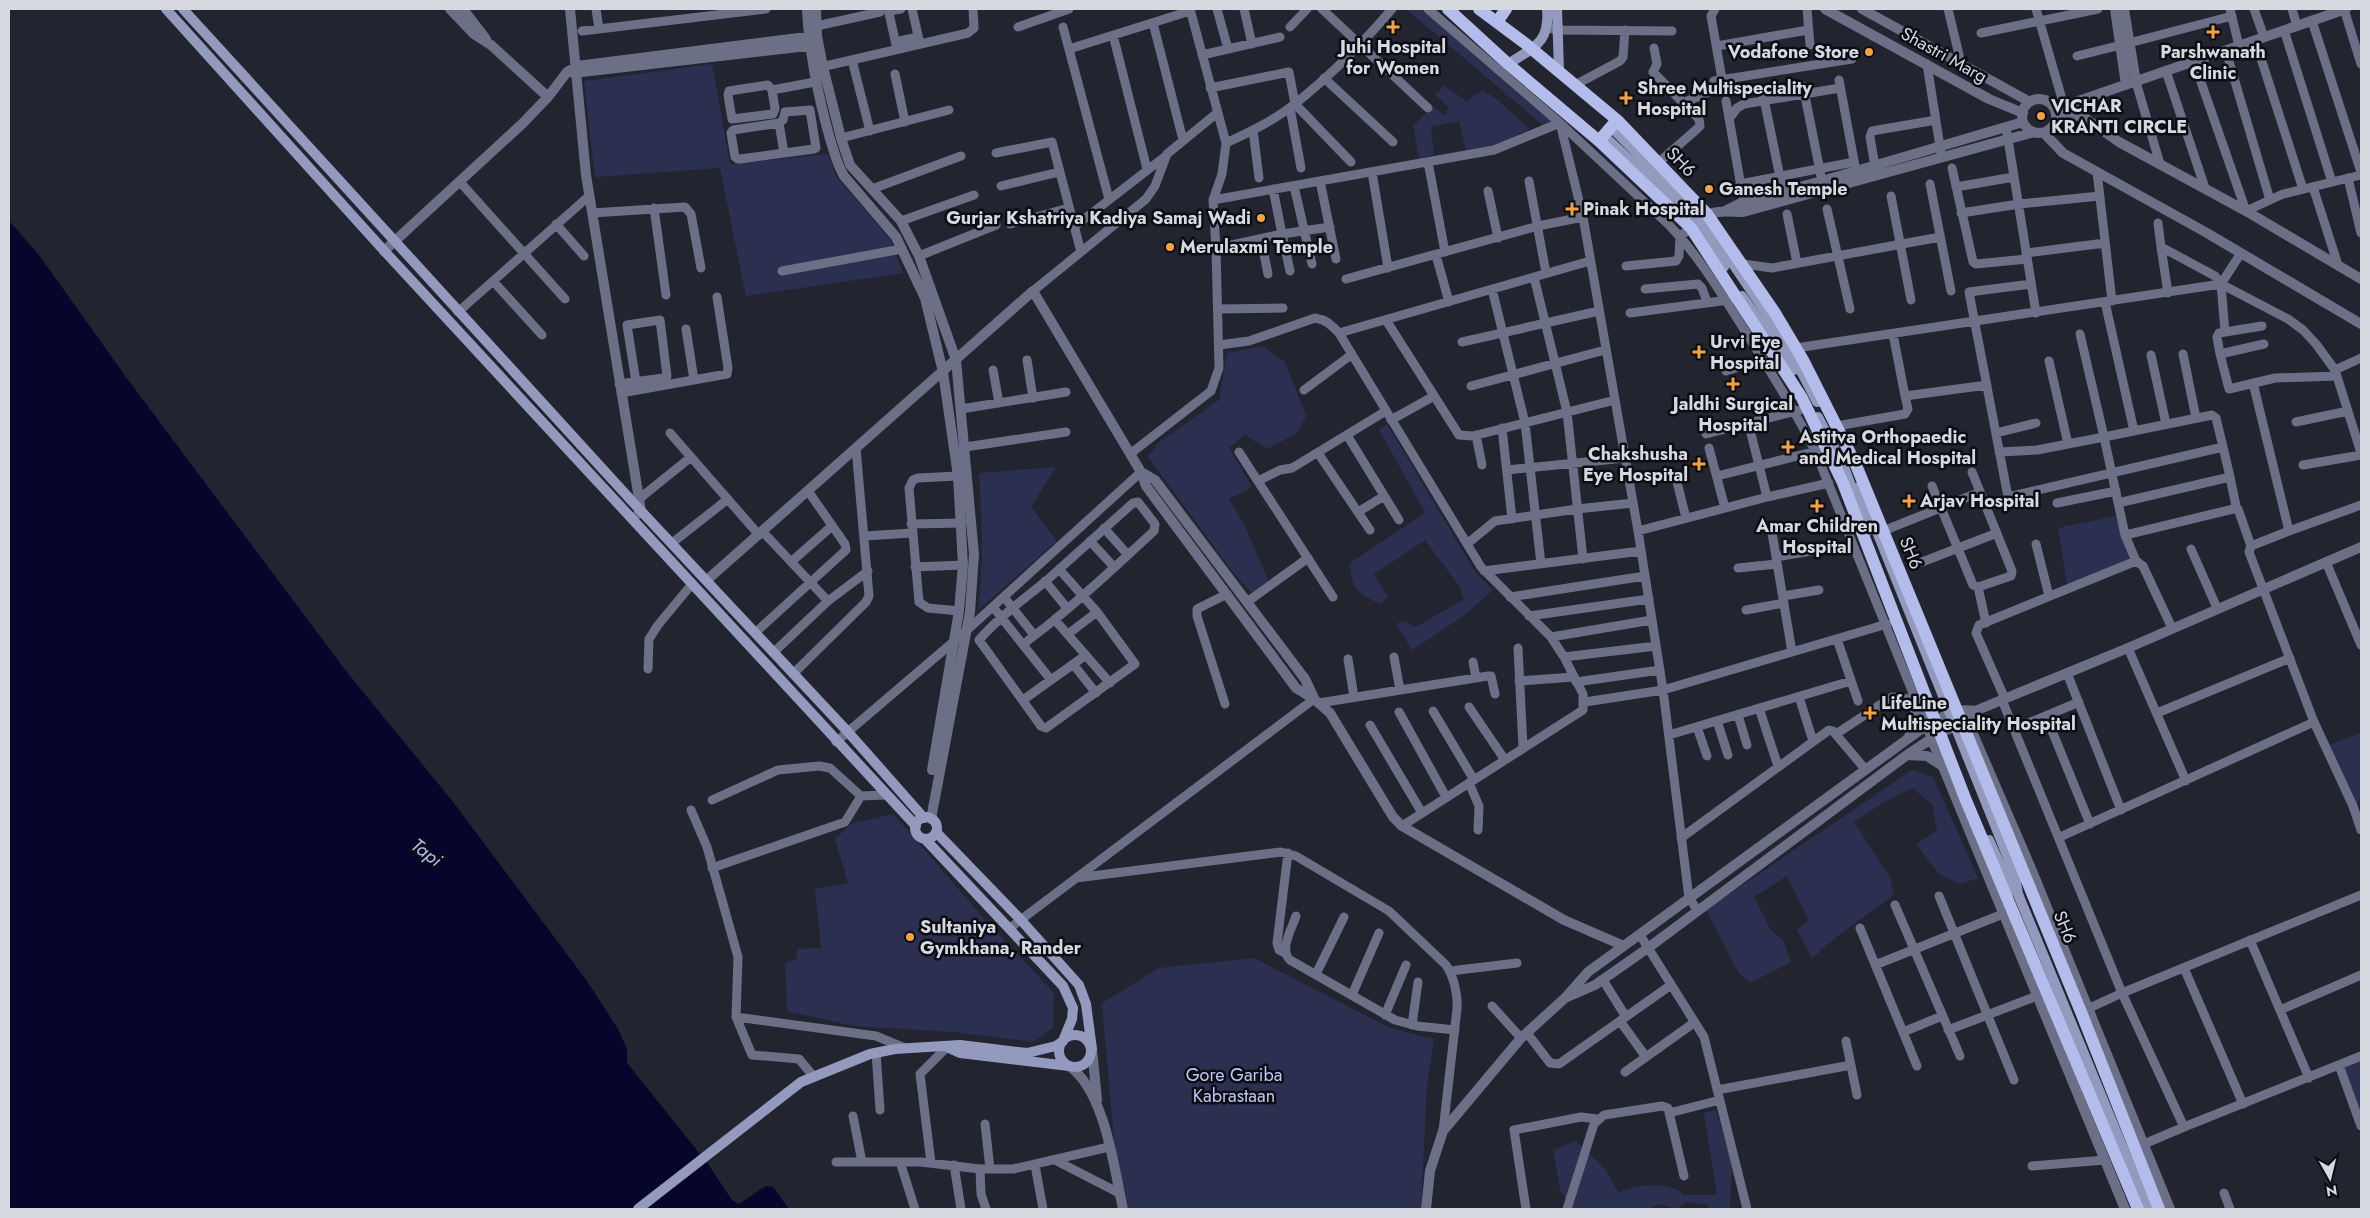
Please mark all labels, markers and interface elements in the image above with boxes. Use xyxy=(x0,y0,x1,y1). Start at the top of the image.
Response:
marker: Juhi Hospital for Women xyxy=(1386,20,1400,34)
street label: Shastri Marg xyxy=(1896,21,1992,89)
marker: Parshwanath Clinic xyxy=(2206,25,2220,39)
place label: Juhi Hospital for Women xyxy=(1337,34,1446,81)
place label: Vodafone Store xyxy=(1727,39,1859,65)
place label: Parshwanath Clinic xyxy=(2160,39,2266,86)
marker: Vodafone Store xyxy=(1863,46,1875,58)
place label: Shree Multispeciality Hospital xyxy=(1637,75,1812,122)
marker: Shree Multispeciality Hospital xyxy=(1619,91,1633,105)
place label: VICHAR KRANTI CIRCLE xyxy=(2050,93,2187,140)
marker: VICHAR KRANTI CIRCLE xyxy=(2035,110,2047,122)
street label: SH6 xyxy=(1660,141,1702,183)
place label: Ganesh Temple xyxy=(1719,176,1848,202)
marker: Ganesh Temple xyxy=(1703,183,1715,195)
place label: Pinak Hospital xyxy=(1583,196,1704,222)
marker: Pinak Hospital xyxy=(1565,202,1579,216)
place label: Gurjar Kshatriya Kadiya Samaj Wadi xyxy=(946,205,1251,231)
marker: Gurjar Kshatriya Kadiya Samaj Wadi xyxy=(1255,212,1267,224)
place label: Merulaxmi Temple xyxy=(1180,234,1333,260)
marker: Merulaxmi Temple xyxy=(1164,241,1176,253)
place label: Urvi Eye Hospital xyxy=(1710,329,1781,376)
marker: Urvi Eye Hospital xyxy=(1692,345,1706,359)
marker: Jaldhi Surgical Hospital xyxy=(1726,377,1740,391)
place label: Jaldhi Surgical Hospital xyxy=(1670,391,1793,438)
place label: Astitva Orthopaedic and Medical Hospital xyxy=(1798,424,1976,471)
marker: Astitva Orthopaedic and Medical Hospital xyxy=(1781,440,1795,454)
place label: Chakshusha Eye Hospital xyxy=(1583,441,1688,488)
marker: Chakshusha Eye Hospital xyxy=(1692,457,1706,471)
place label: Arjav Hospital xyxy=(1919,488,2039,514)
marker: Arjav Hospital xyxy=(1902,494,1916,508)
marker: Amar Children Hospital xyxy=(1810,499,1824,513)
place label: Amar Children Hospital xyxy=(1755,513,1878,560)
street label: SH6 xyxy=(1893,533,1929,573)
place label: LifeLine Multispeciality Hospital xyxy=(1881,690,2076,737)
marker: LifeLine Multispeciality Hospital xyxy=(1863,706,1877,720)
water label: Tapi xyxy=(406,832,449,874)
street label: SH6 xyxy=(2047,907,2083,947)
place label: Sultaniya Gymkhana, Rander xyxy=(920,914,1082,961)
marker: Sultaniya Gymkhana, Rander xyxy=(904,931,916,943)
park label: Gore Gariba Kabrastaan xyxy=(1186,1062,1282,1109)
north arrow xyxy=(2305,1153,2355,1203)
text: N xyxy=(2325,1180,2339,1202)

